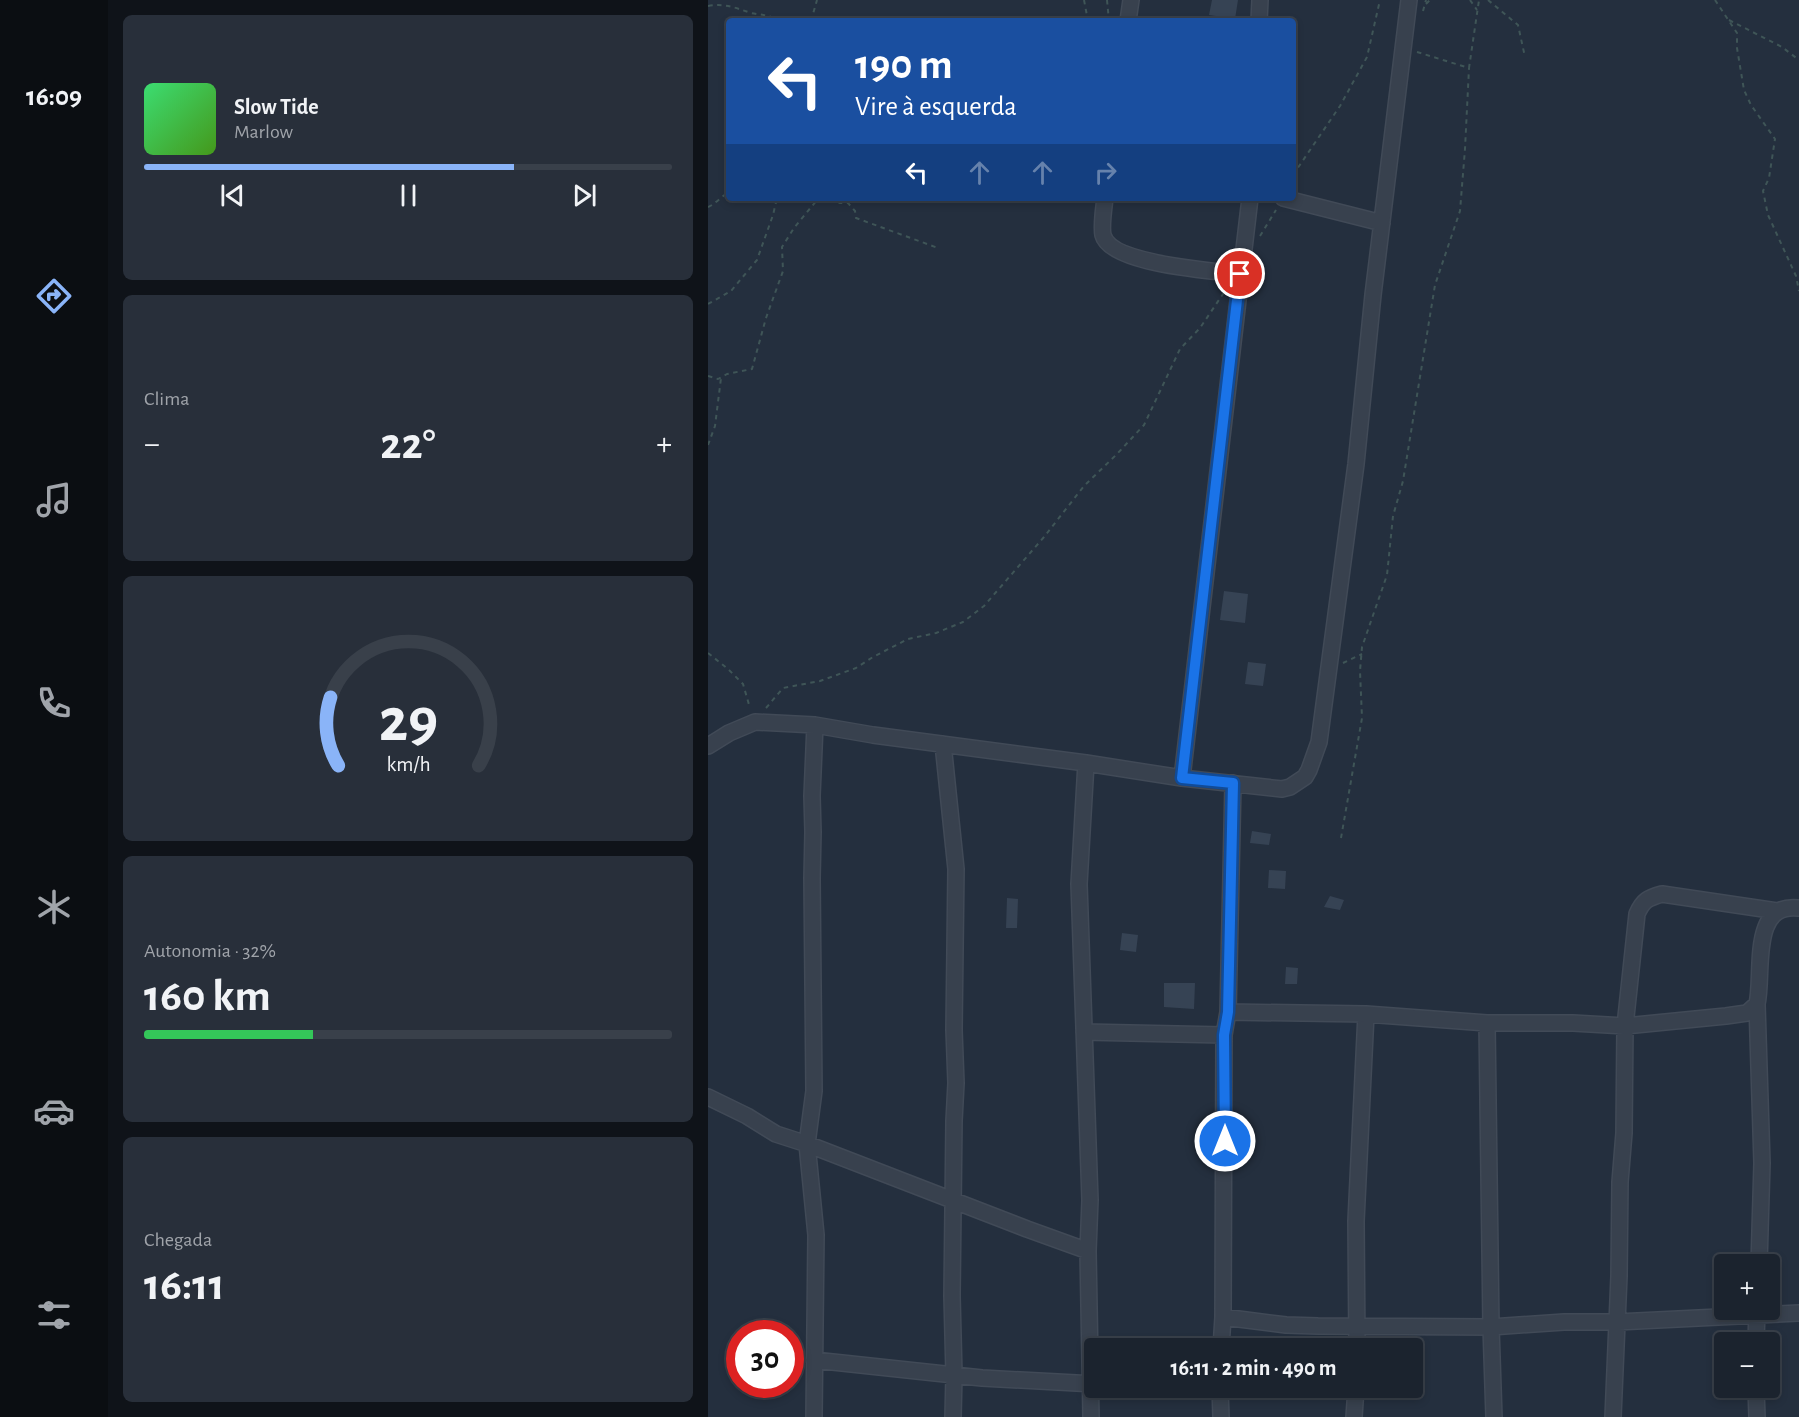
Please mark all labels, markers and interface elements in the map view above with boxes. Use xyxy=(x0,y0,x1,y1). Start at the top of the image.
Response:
icon: left xyxy=(756,42,834,120)
text: 190 m xyxy=(855,44,953,86)
text: 16:09 xyxy=(26,83,82,110)
text: Vire à esquerda xyxy=(855,93,1017,120)
text: Slow Tide xyxy=(234,96,319,118)
text: Marlow xyxy=(234,122,293,142)
icon: left xyxy=(900,156,933,189)
icon: ahead xyxy=(963,156,996,189)
icon: ahead xyxy=(1026,156,1059,189)
icon: right xyxy=(1089,156,1122,189)
icon: previous xyxy=(216,179,249,212)
icon: pause xyxy=(392,179,425,212)
icon: next xyxy=(568,179,601,212)
pin xyxy=(1214,248,1265,299)
icon: arrive xyxy=(1223,257,1256,290)
icon: directions xyxy=(33,275,75,317)
text: Clima xyxy=(144,389,189,409)
text: 22° xyxy=(380,422,436,467)
text: − xyxy=(144,428,160,461)
text: + xyxy=(656,428,672,461)
icon: music xyxy=(33,479,75,521)
icon: phone xyxy=(33,682,75,724)
text: 29 xyxy=(378,690,438,752)
text: km/h xyxy=(386,754,430,775)
icon: climate xyxy=(33,886,75,928)
text: Autonomia · 32% xyxy=(144,941,276,961)
text: 160 km xyxy=(144,974,271,1019)
icon: car xyxy=(33,1090,75,1132)
position arrow xyxy=(1193,1109,1257,1173)
text: Chegada xyxy=(144,1230,212,1250)
map controls xyxy=(1714,1254,1780,1398)
button: + xyxy=(1714,1254,1780,1320)
text: 16:11 xyxy=(144,1263,225,1308)
icon: filters xyxy=(33,1294,75,1336)
speed limit sign: 30 xyxy=(726,1320,804,1398)
button: − xyxy=(1714,1332,1780,1398)
text: 16:11 · 2 min · 490 m xyxy=(1171,1357,1336,1379)

